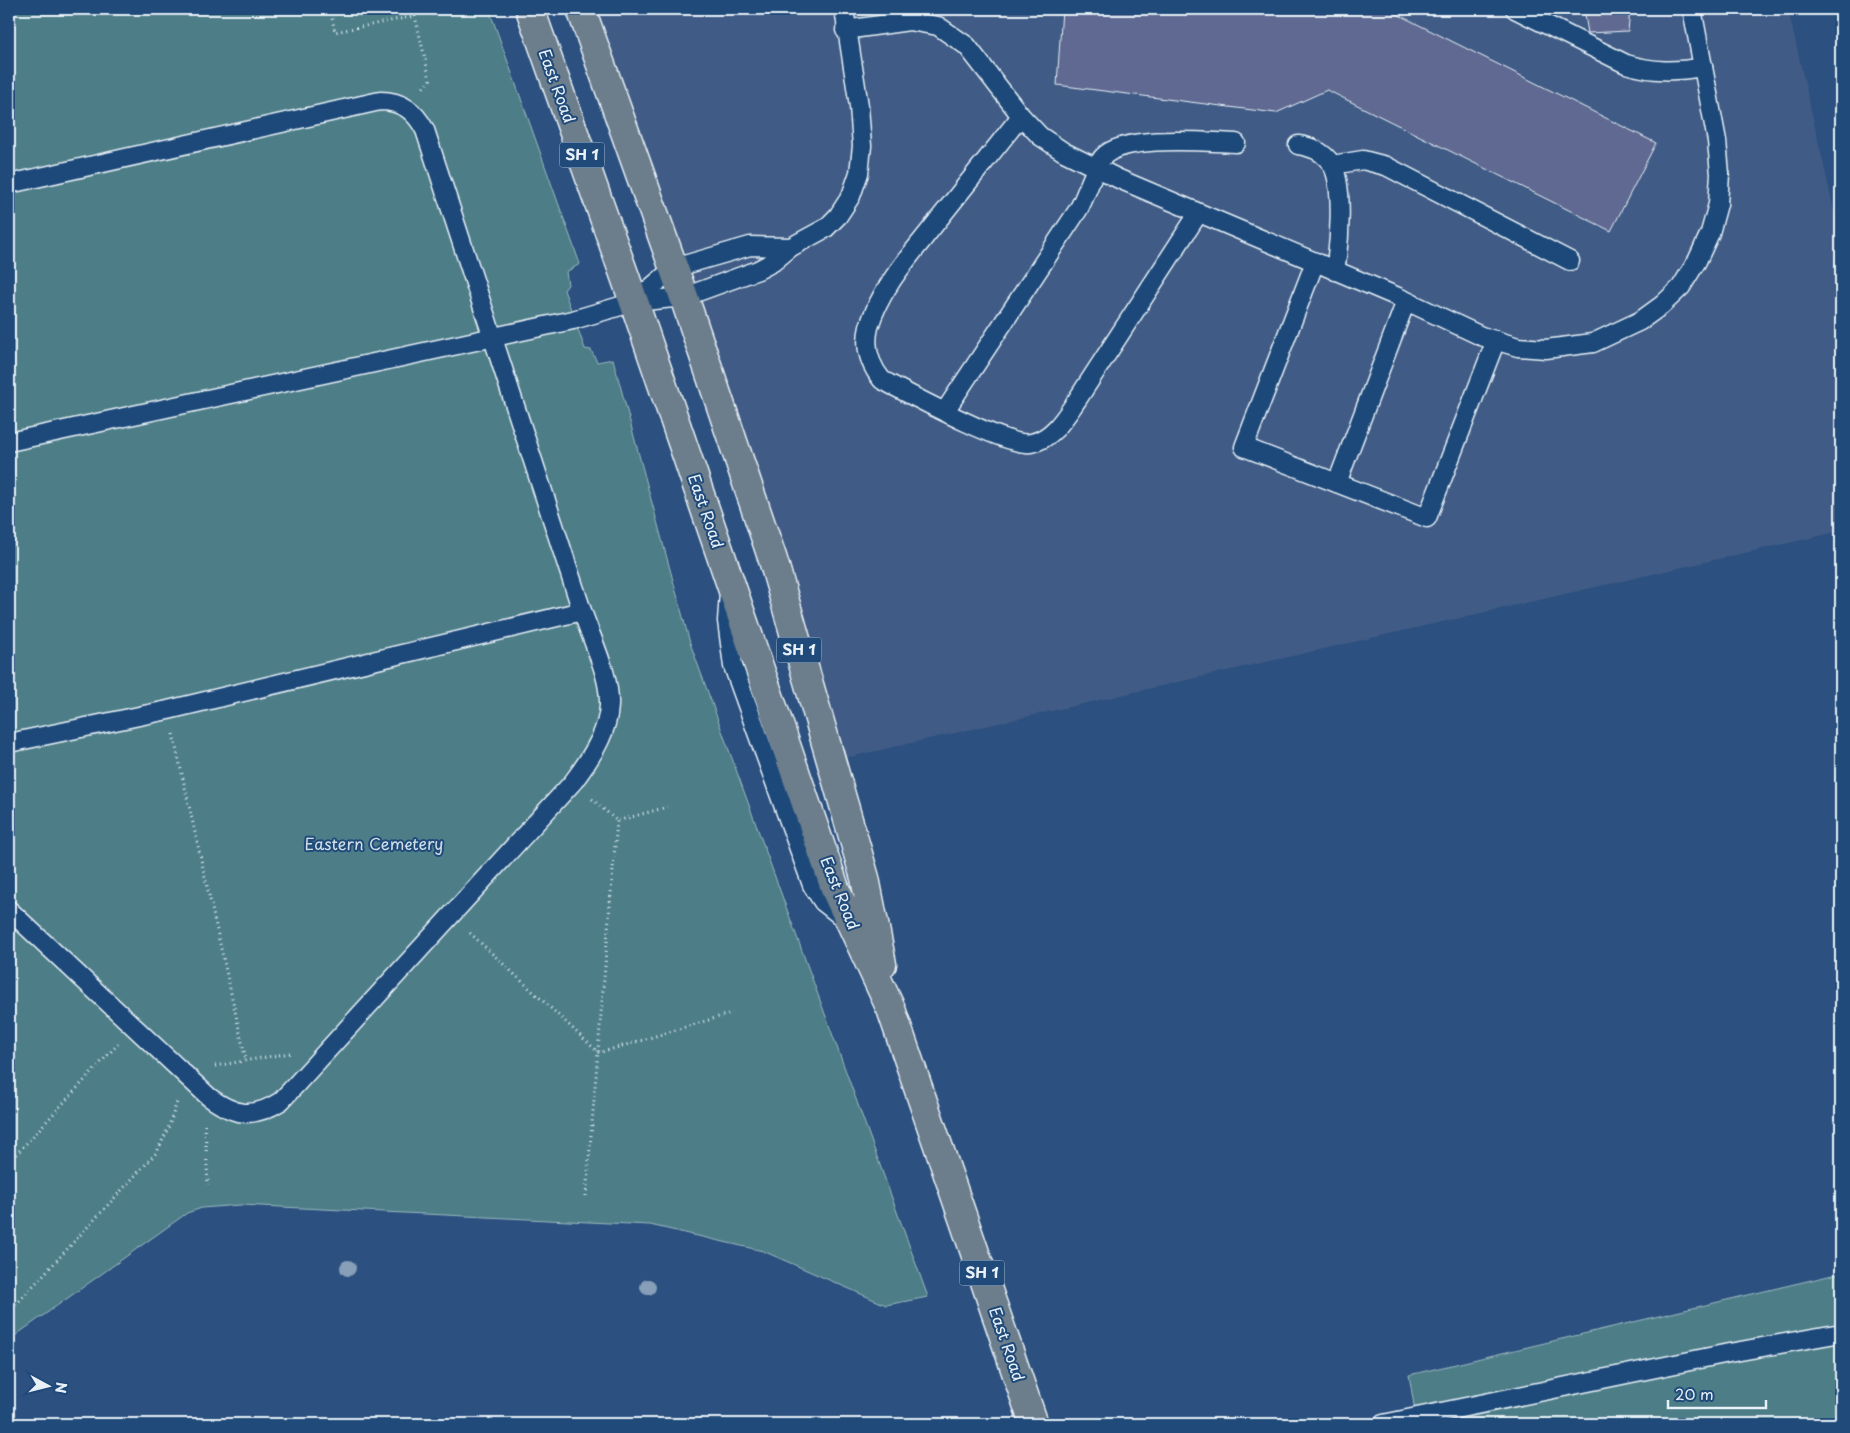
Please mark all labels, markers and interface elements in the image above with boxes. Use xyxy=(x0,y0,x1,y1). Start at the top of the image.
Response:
street label: East Road xyxy=(533,45,582,126)
road number: SH 1 xyxy=(560,142,604,168)
street label: East Road xyxy=(683,470,731,551)
road number: SH 1 xyxy=(776,638,822,662)
park label: Eastern Cemetery xyxy=(305,831,443,855)
street label: East Road xyxy=(815,852,867,933)
road number: SH 1 xyxy=(960,1260,1004,1286)
street label: East Road xyxy=(984,1303,1032,1384)
north arrow xyxy=(22,1360,72,1410)
scale bar xyxy=(1668,1378,1765,1410)
text: N xyxy=(50,1381,72,1394)
text: 20 m xyxy=(1675,1382,1714,1405)

